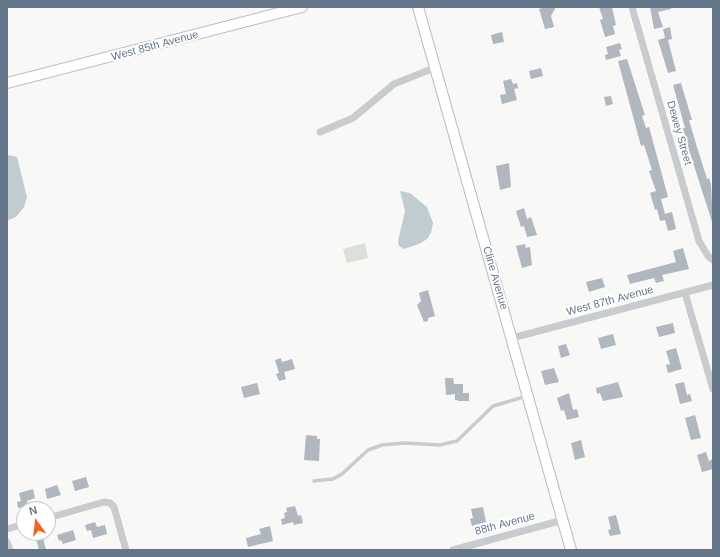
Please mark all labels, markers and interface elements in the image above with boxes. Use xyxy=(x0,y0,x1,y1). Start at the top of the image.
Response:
street label: West 85th Avenue xyxy=(110,28,200,64)
street label: Dewey Street xyxy=(664,99,694,167)
street label: Cline Avenue xyxy=(480,245,510,311)
street label: West 87th Avenue xyxy=(565,283,655,319)
north arrow xyxy=(16,501,56,541)
text: N xyxy=(28,504,39,517)
street label: 88th Avenue xyxy=(474,510,536,538)

